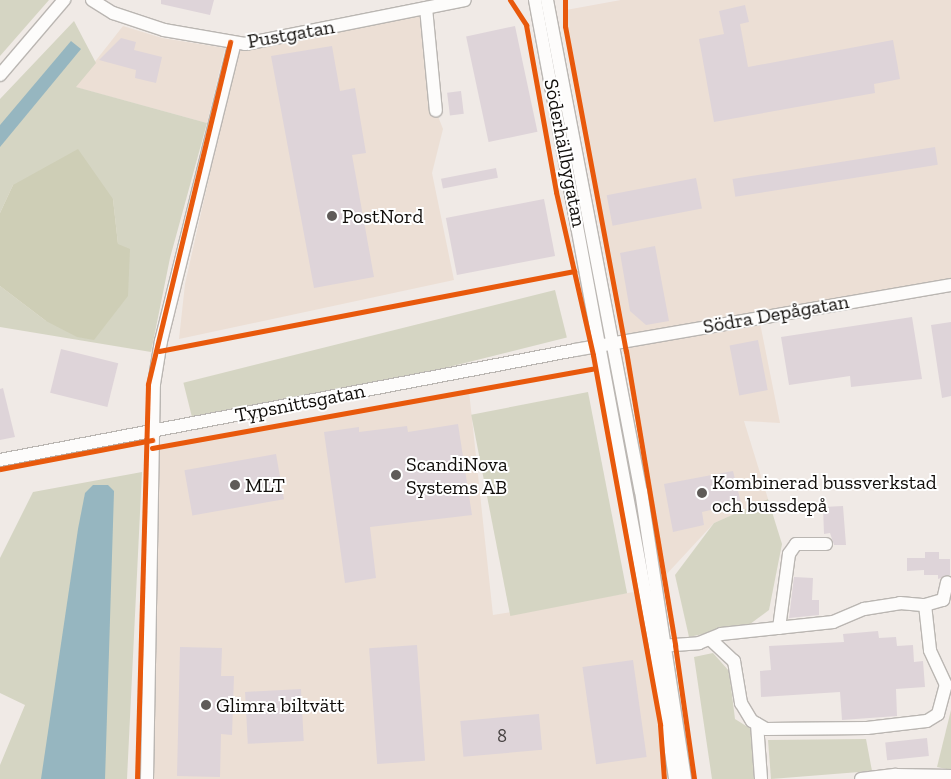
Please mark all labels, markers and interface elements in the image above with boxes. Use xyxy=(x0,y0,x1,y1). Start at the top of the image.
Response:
street label: Pustgatan xyxy=(246,15,336,53)
street label: Söderhällbygatan xyxy=(539,77,591,229)
place label: PostNord xyxy=(342,204,423,228)
marker: PostNord xyxy=(326,210,338,222)
street label: Södra Depågatan xyxy=(701,289,851,339)
street label: Typsnittsgatan xyxy=(233,379,367,427)
place label: ScandiNova Systems AB xyxy=(406,452,508,499)
marker: ScandiNova Systems AB xyxy=(390,469,402,481)
place label: Kombinerad bussverkstad och bussdepå xyxy=(712,470,937,517)
place label: MLT xyxy=(245,473,285,497)
marker: MLT xyxy=(229,479,241,491)
marker: Kombinerad bussverkstad och bussdepå xyxy=(696,487,708,499)
place label: Glimra biltvätt xyxy=(216,693,344,717)
marker: Glimra biltvätt xyxy=(200,699,212,711)
house number: 8 xyxy=(497,725,507,747)

